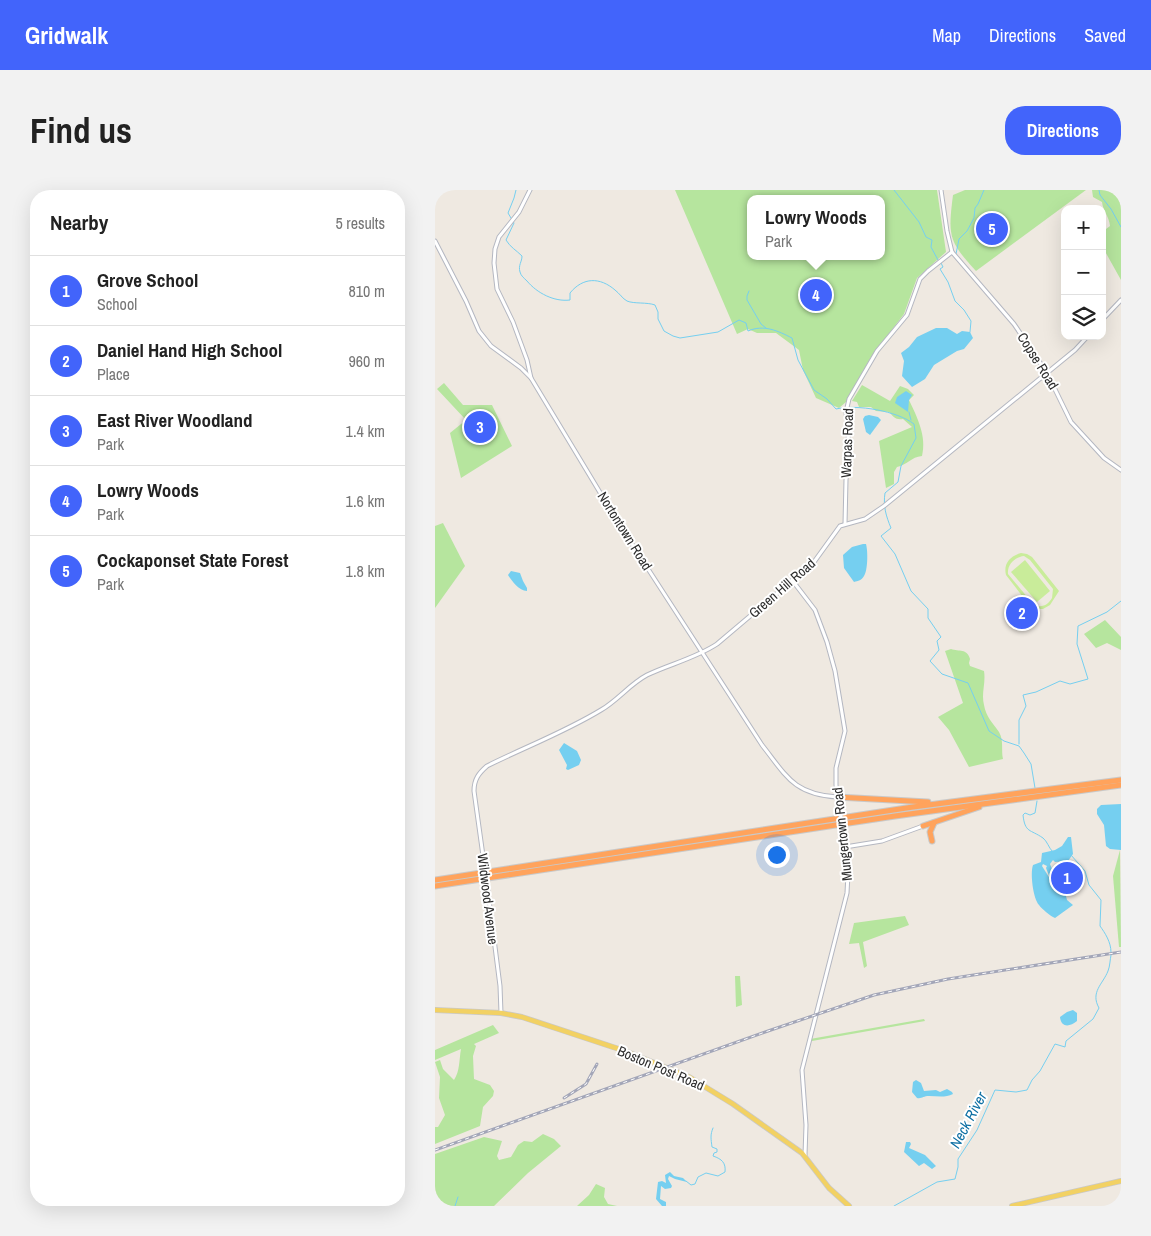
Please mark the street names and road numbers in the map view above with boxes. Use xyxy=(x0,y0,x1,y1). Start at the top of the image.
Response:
street label: Copse Road xyxy=(1013,329,1063,393)
street label: Warpas Road xyxy=(837,408,857,478)
street label: Nortontown Road xyxy=(594,488,656,574)
street label: Green Hill Road xyxy=(745,554,819,622)
street label: Mungertown Road xyxy=(828,786,856,882)
street label: Wildwood Avenue xyxy=(473,852,503,946)
street label: Boston Post Road xyxy=(615,1042,707,1094)

